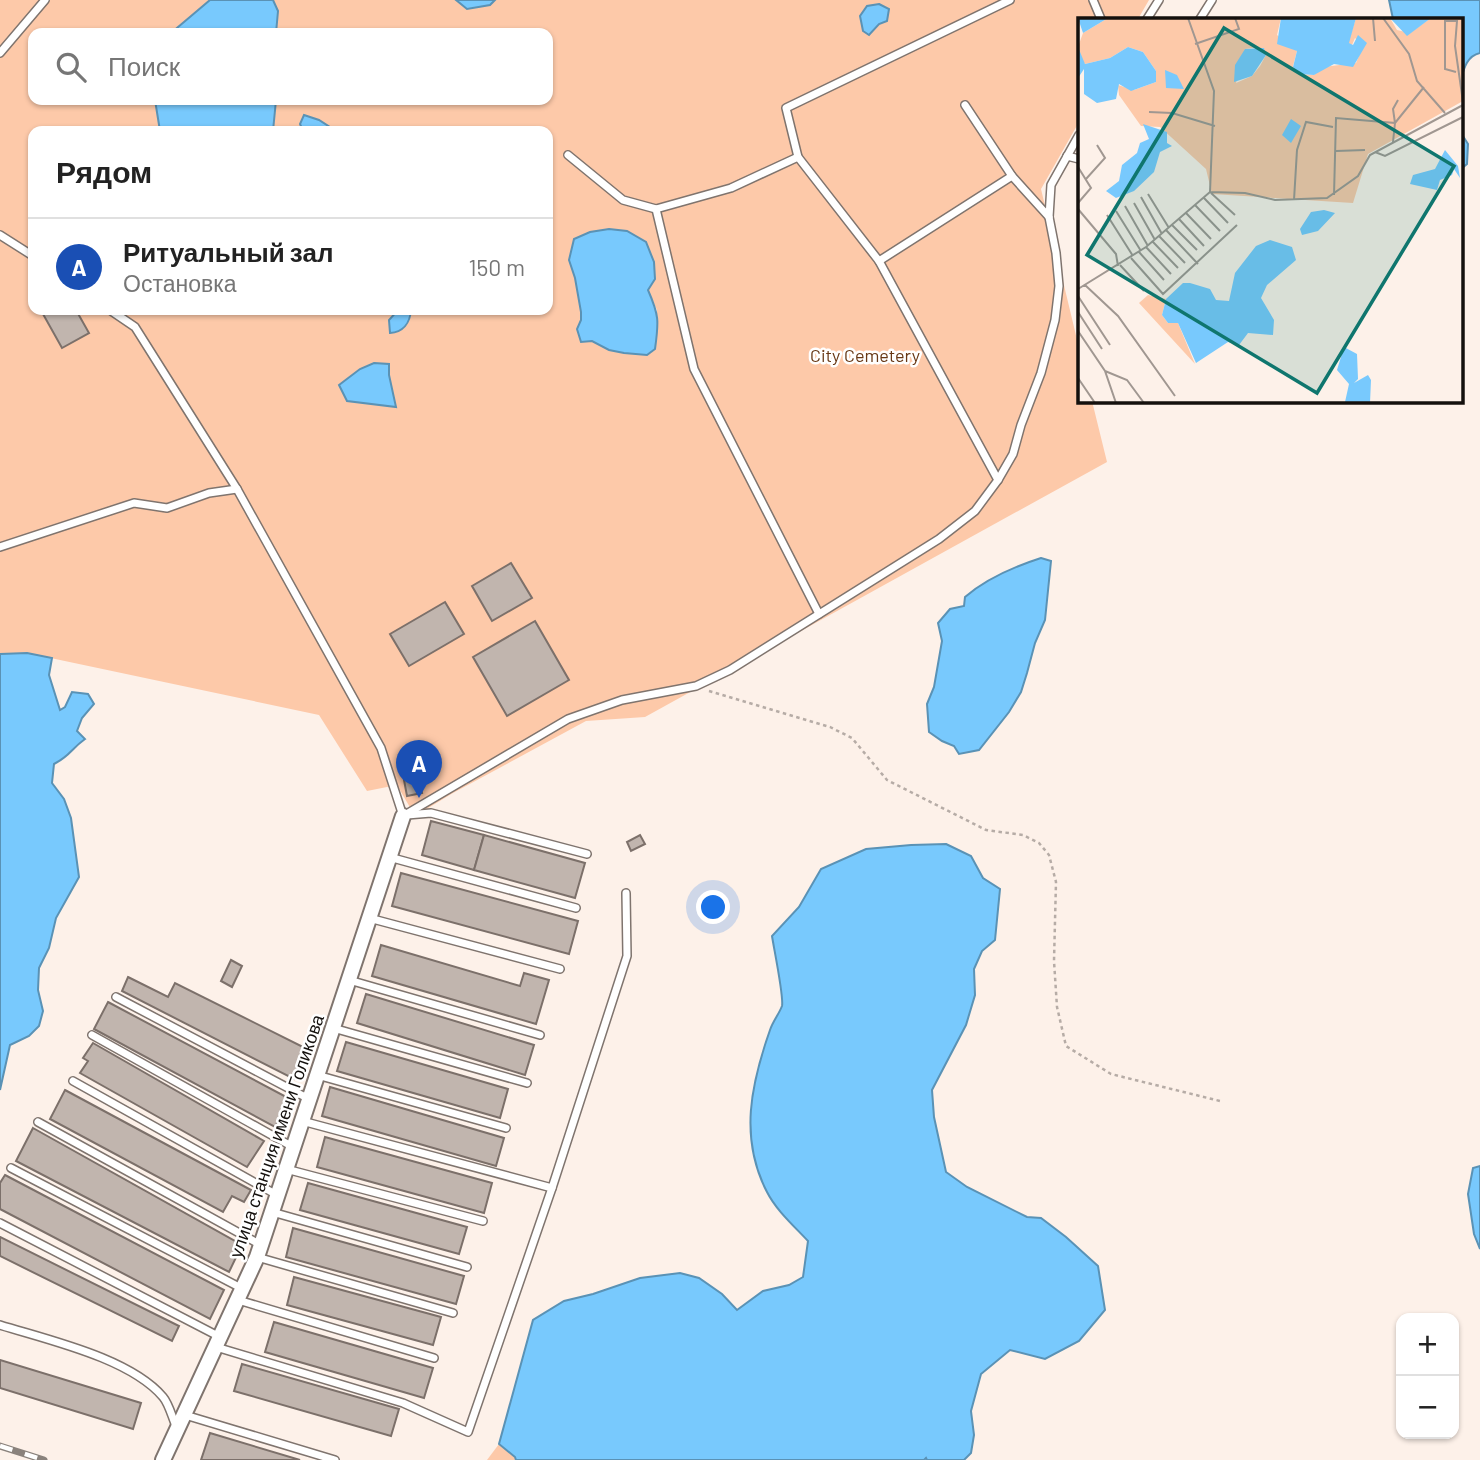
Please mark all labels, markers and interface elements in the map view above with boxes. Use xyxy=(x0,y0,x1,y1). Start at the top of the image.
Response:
inset map xyxy=(1078,18,1462,402)
search box xyxy=(28,28,553,105)
icon: search xyxy=(52,48,90,86)
text: Поиск xyxy=(108,50,180,81)
text: Рядом xyxy=(56,153,152,189)
text: Ритуальный зал xyxy=(123,236,333,267)
text: A xyxy=(71,253,87,281)
text: 150 m xyxy=(469,253,525,281)
text: Остановка xyxy=(123,269,237,297)
park label: City Cemetery xyxy=(810,344,920,366)
pin: A xyxy=(396,740,442,798)
your location xyxy=(696,890,730,924)
street label: улица станция имени Голикова xyxy=(224,1010,328,1261)
map controls xyxy=(1396,1313,1459,1439)
button: + xyxy=(1396,1313,1459,1376)
button: − xyxy=(1396,1376,1459,1439)

